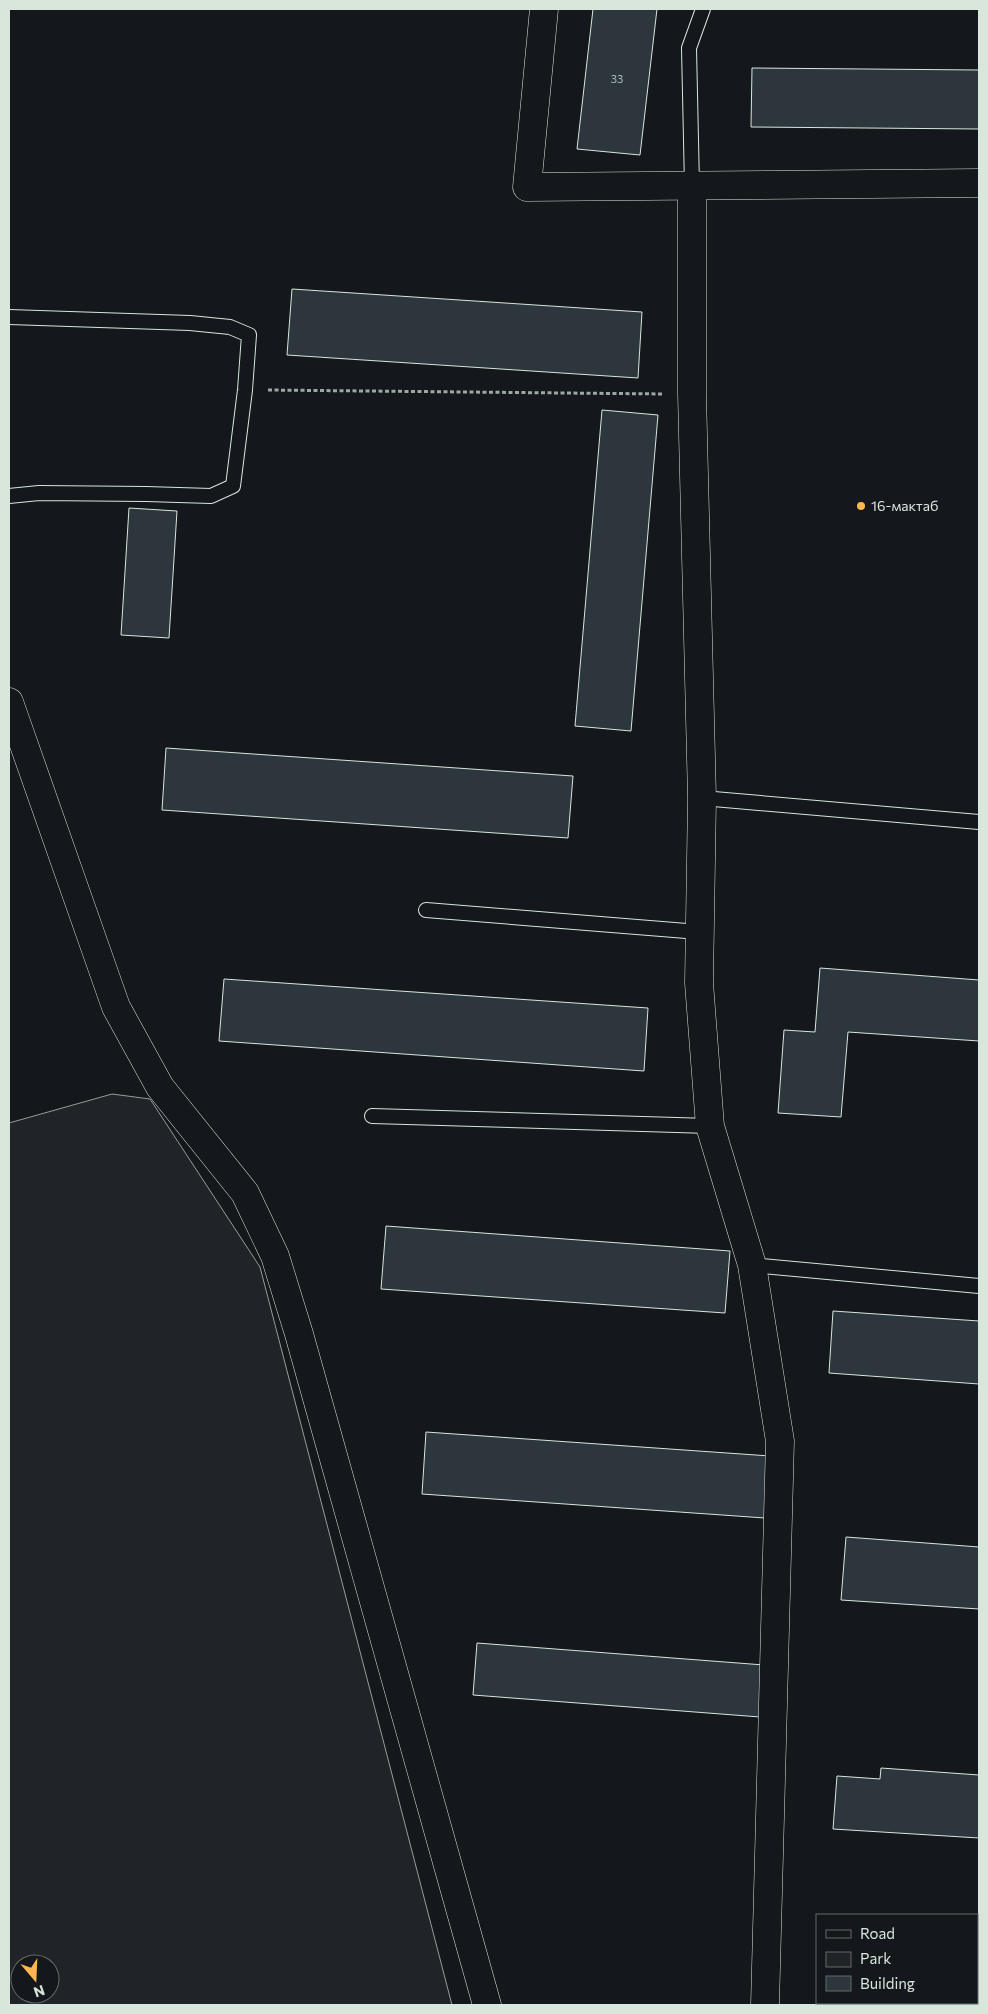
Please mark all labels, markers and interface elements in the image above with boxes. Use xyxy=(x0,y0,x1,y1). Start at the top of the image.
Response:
house number: 33 xyxy=(611,72,623,85)
place label: 16-мактаб xyxy=(871,497,938,514)
marker: 16-мактаб xyxy=(855,500,867,512)
legend xyxy=(816,1914,978,2004)
text: Road xyxy=(860,1924,895,1942)
text: Park xyxy=(860,1949,891,1967)
north arrow xyxy=(10,1954,60,2004)
text: Building xyxy=(860,1974,915,1992)
text: N xyxy=(32,1982,47,2002)

